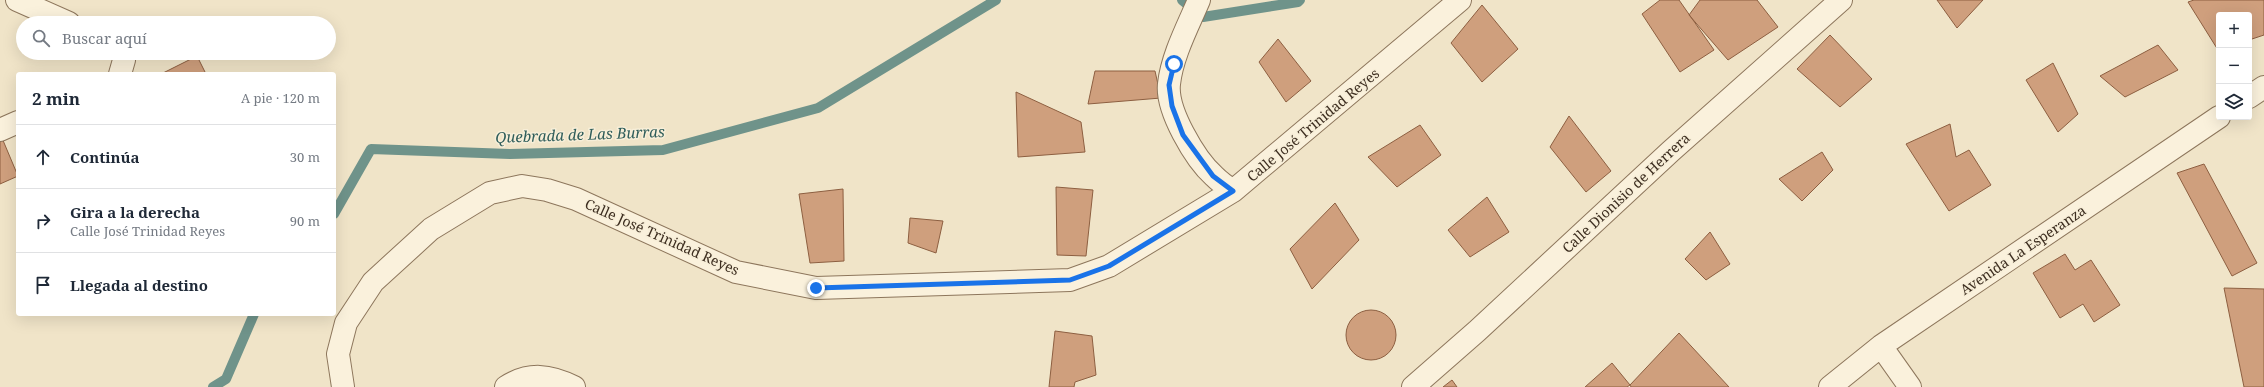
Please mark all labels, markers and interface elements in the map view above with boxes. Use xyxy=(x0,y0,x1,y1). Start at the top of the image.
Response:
map controls xyxy=(2216,12,2252,120)
button: + xyxy=(2216,12,2252,48)
search box xyxy=(16,16,336,60)
icon: search xyxy=(30,27,52,49)
text: Buscar aquí xyxy=(62,28,147,48)
button: − xyxy=(2216,48,2252,84)
route start xyxy=(1165,55,1183,73)
street label: Calle José Trinidad Reyes xyxy=(1243,64,1383,186)
button: layers xyxy=(2216,84,2252,120)
text: 2 min xyxy=(32,87,80,110)
text: A pie · 120 m xyxy=(241,89,320,107)
water label: Quebrada de Las Burras xyxy=(495,121,665,147)
street label: Calle Dionisio de Herrera xyxy=(1558,128,1694,257)
icon: ahead xyxy=(32,146,54,168)
text: Continúa xyxy=(70,147,140,167)
text: 30 m xyxy=(290,148,320,166)
street label: Calle José Trinidad Reyes xyxy=(582,194,742,279)
street label: Avenida La Esperanza xyxy=(1956,200,2089,299)
text: Gira a la derecha xyxy=(70,202,200,222)
icon: right xyxy=(32,210,54,232)
text: 90 m xyxy=(290,212,320,230)
text: Calle José Trinidad Reyes xyxy=(70,222,225,240)
icon: arrive xyxy=(32,274,54,296)
text: Llegada al destino xyxy=(70,275,208,295)
route end xyxy=(807,279,825,297)

